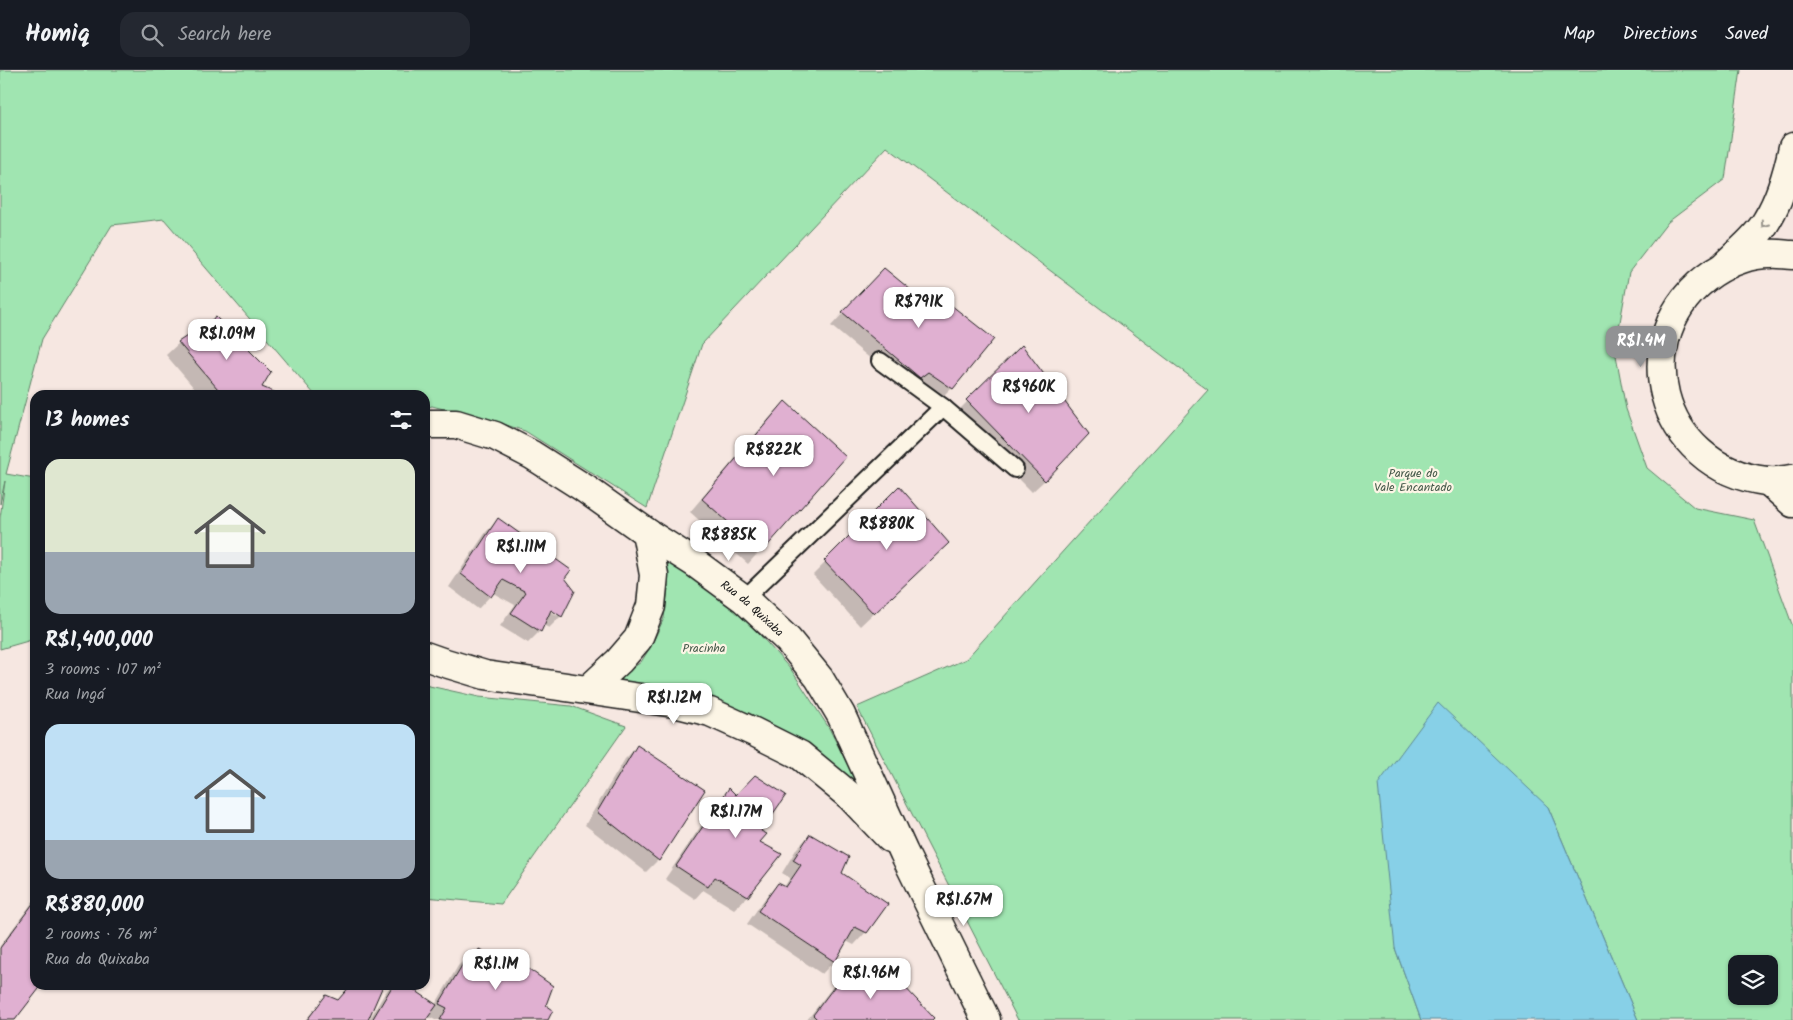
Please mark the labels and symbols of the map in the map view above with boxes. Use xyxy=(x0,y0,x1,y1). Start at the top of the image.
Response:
one-way arrow xyxy=(1761,218,1770,228)
pin: R$791K xyxy=(878,286,960,329)
pin: R$1.09M xyxy=(181,318,273,361)
pin: R$1.4M xyxy=(1600,326,1682,368)
pin: R$960K xyxy=(988,372,1070,414)
pin: R$822K xyxy=(733,434,815,477)
park label: Parque do Vale Encantado xyxy=(1374,464,1452,497)
pin: R$880K xyxy=(846,508,928,551)
pin: R$885K xyxy=(688,520,770,562)
pin: R$1.11M xyxy=(475,532,567,574)
street label: Rua da Quixaba xyxy=(716,576,788,642)
park label: Pracinha xyxy=(683,639,726,658)
pin: R$1.12M xyxy=(628,682,720,725)
pin: R$1.17M xyxy=(690,796,782,839)
pin: R$1.67M xyxy=(918,884,1010,927)
pin: R$1.1M xyxy=(455,948,537,991)
pin: R$1.96M xyxy=(825,958,917,1000)

